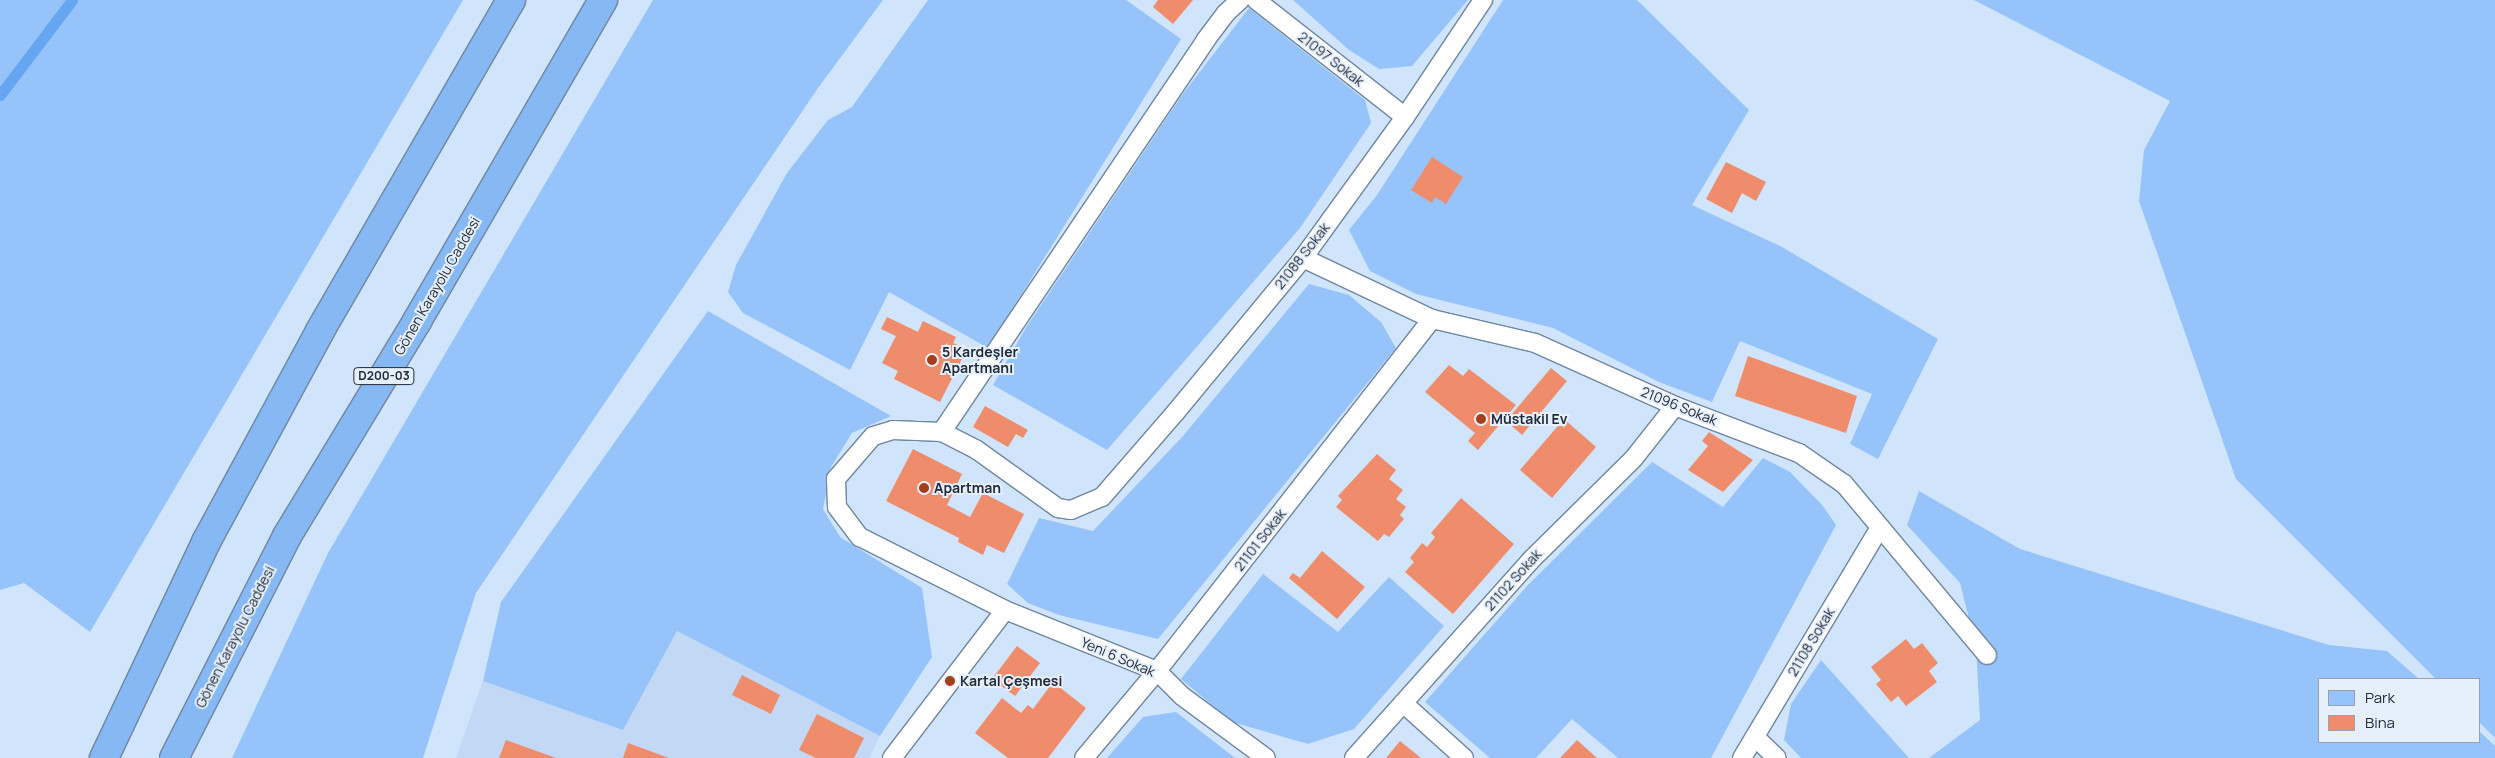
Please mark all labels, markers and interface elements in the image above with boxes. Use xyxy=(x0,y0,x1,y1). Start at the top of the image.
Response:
street label: 21097 Sokak xyxy=(1295,28,1367,90)
street label: Gönen Karayolu Caddesi xyxy=(391,214,483,358)
street label: 21088 Sokak xyxy=(1271,219,1333,293)
place label: 5 Kardeşler Apartmanı xyxy=(942,344,1018,377)
marker: 5 Kardeşler Apartmanı xyxy=(926,354,938,366)
road number: D200-03 xyxy=(353,366,415,386)
street label: 21096 Sokak xyxy=(1638,383,1720,429)
place label: Müstakil Ev xyxy=(1491,411,1568,427)
marker: Müstakil Ev xyxy=(1475,413,1487,425)
place label: Apartman xyxy=(934,480,1001,496)
marker: Apartman xyxy=(918,482,930,494)
street label: 21101 Sokak xyxy=(1231,506,1289,574)
street label: 21102 Sokak xyxy=(1481,546,1545,614)
street label: Gönen Karayolu Caddesi xyxy=(192,563,278,711)
street label: 21108 Sokak xyxy=(1784,605,1838,679)
street label: Yeni 6 Sokak xyxy=(1078,634,1158,680)
place label: Kartal Çeşmesi xyxy=(960,673,1062,689)
marker: Kartal Çeşmesi xyxy=(944,675,956,687)
legend xyxy=(2318,678,2480,743)
text: Park xyxy=(2365,687,2395,708)
text: Bina xyxy=(2365,712,2395,733)

